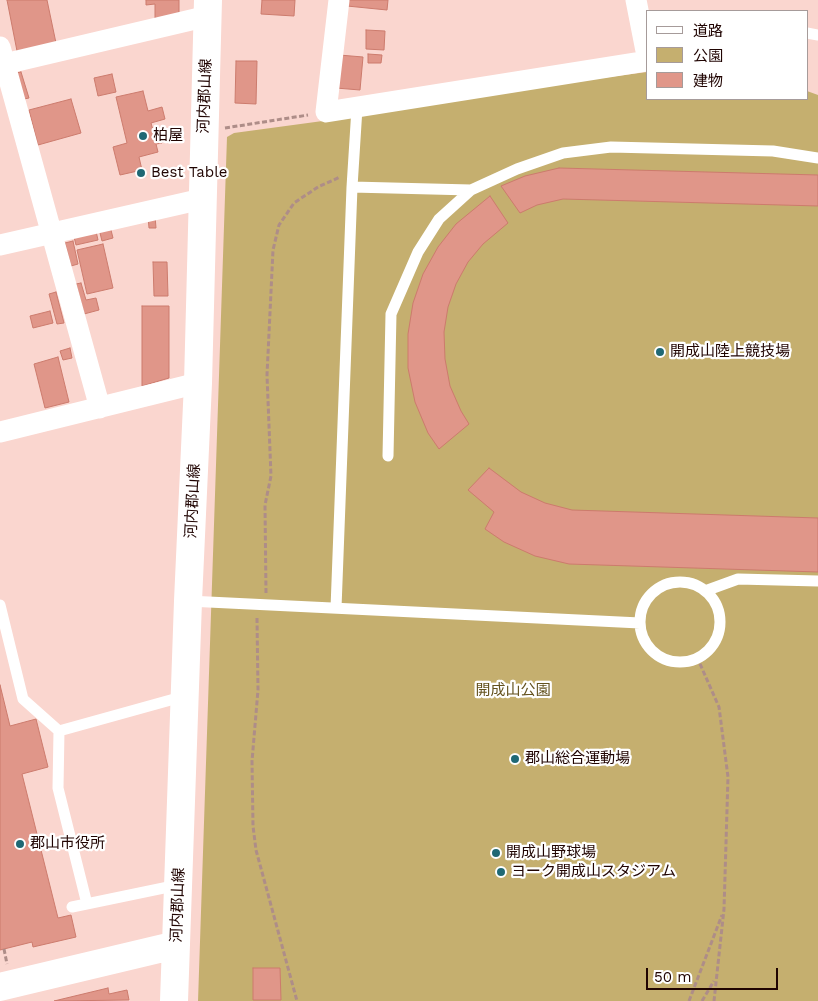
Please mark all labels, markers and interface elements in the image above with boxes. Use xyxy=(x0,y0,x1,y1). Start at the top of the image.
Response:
legend xyxy=(646,10,808,100)
text: 道路 xyxy=(693,22,723,40)
text: 公園 xyxy=(693,47,723,65)
street label: 河内郡山線 xyxy=(195,58,215,134)
text: 建物 xyxy=(693,72,723,90)
place label: 柏屋 xyxy=(153,127,183,145)
marker: 柏屋 xyxy=(137,130,149,142)
place label: Best Table xyxy=(151,164,227,182)
marker: Best Table xyxy=(135,167,147,179)
place label: 開成山陸上競技場 xyxy=(670,343,790,361)
marker: 開成山陸上競技場 xyxy=(654,346,666,358)
street label: 河内郡山線 xyxy=(182,463,204,539)
park label: 開成山公園 xyxy=(476,682,550,700)
place label: 郡山総合運動場 xyxy=(525,750,630,768)
marker: 郡山総合運動場 xyxy=(509,753,521,765)
place label: 郡山市役所 xyxy=(30,835,105,853)
marker: 郡山市役所 xyxy=(14,838,26,850)
place label: 開成山野球場 xyxy=(506,844,596,862)
marker: 開成山野球場 xyxy=(490,847,502,859)
place label: ヨーク開成山スタジアム xyxy=(511,863,676,881)
marker: ヨーク開成山スタジアム xyxy=(495,866,507,878)
street label: 河内郡山線 xyxy=(168,867,188,943)
scale bar xyxy=(648,958,780,990)
text: 50 m xyxy=(654,968,691,986)

